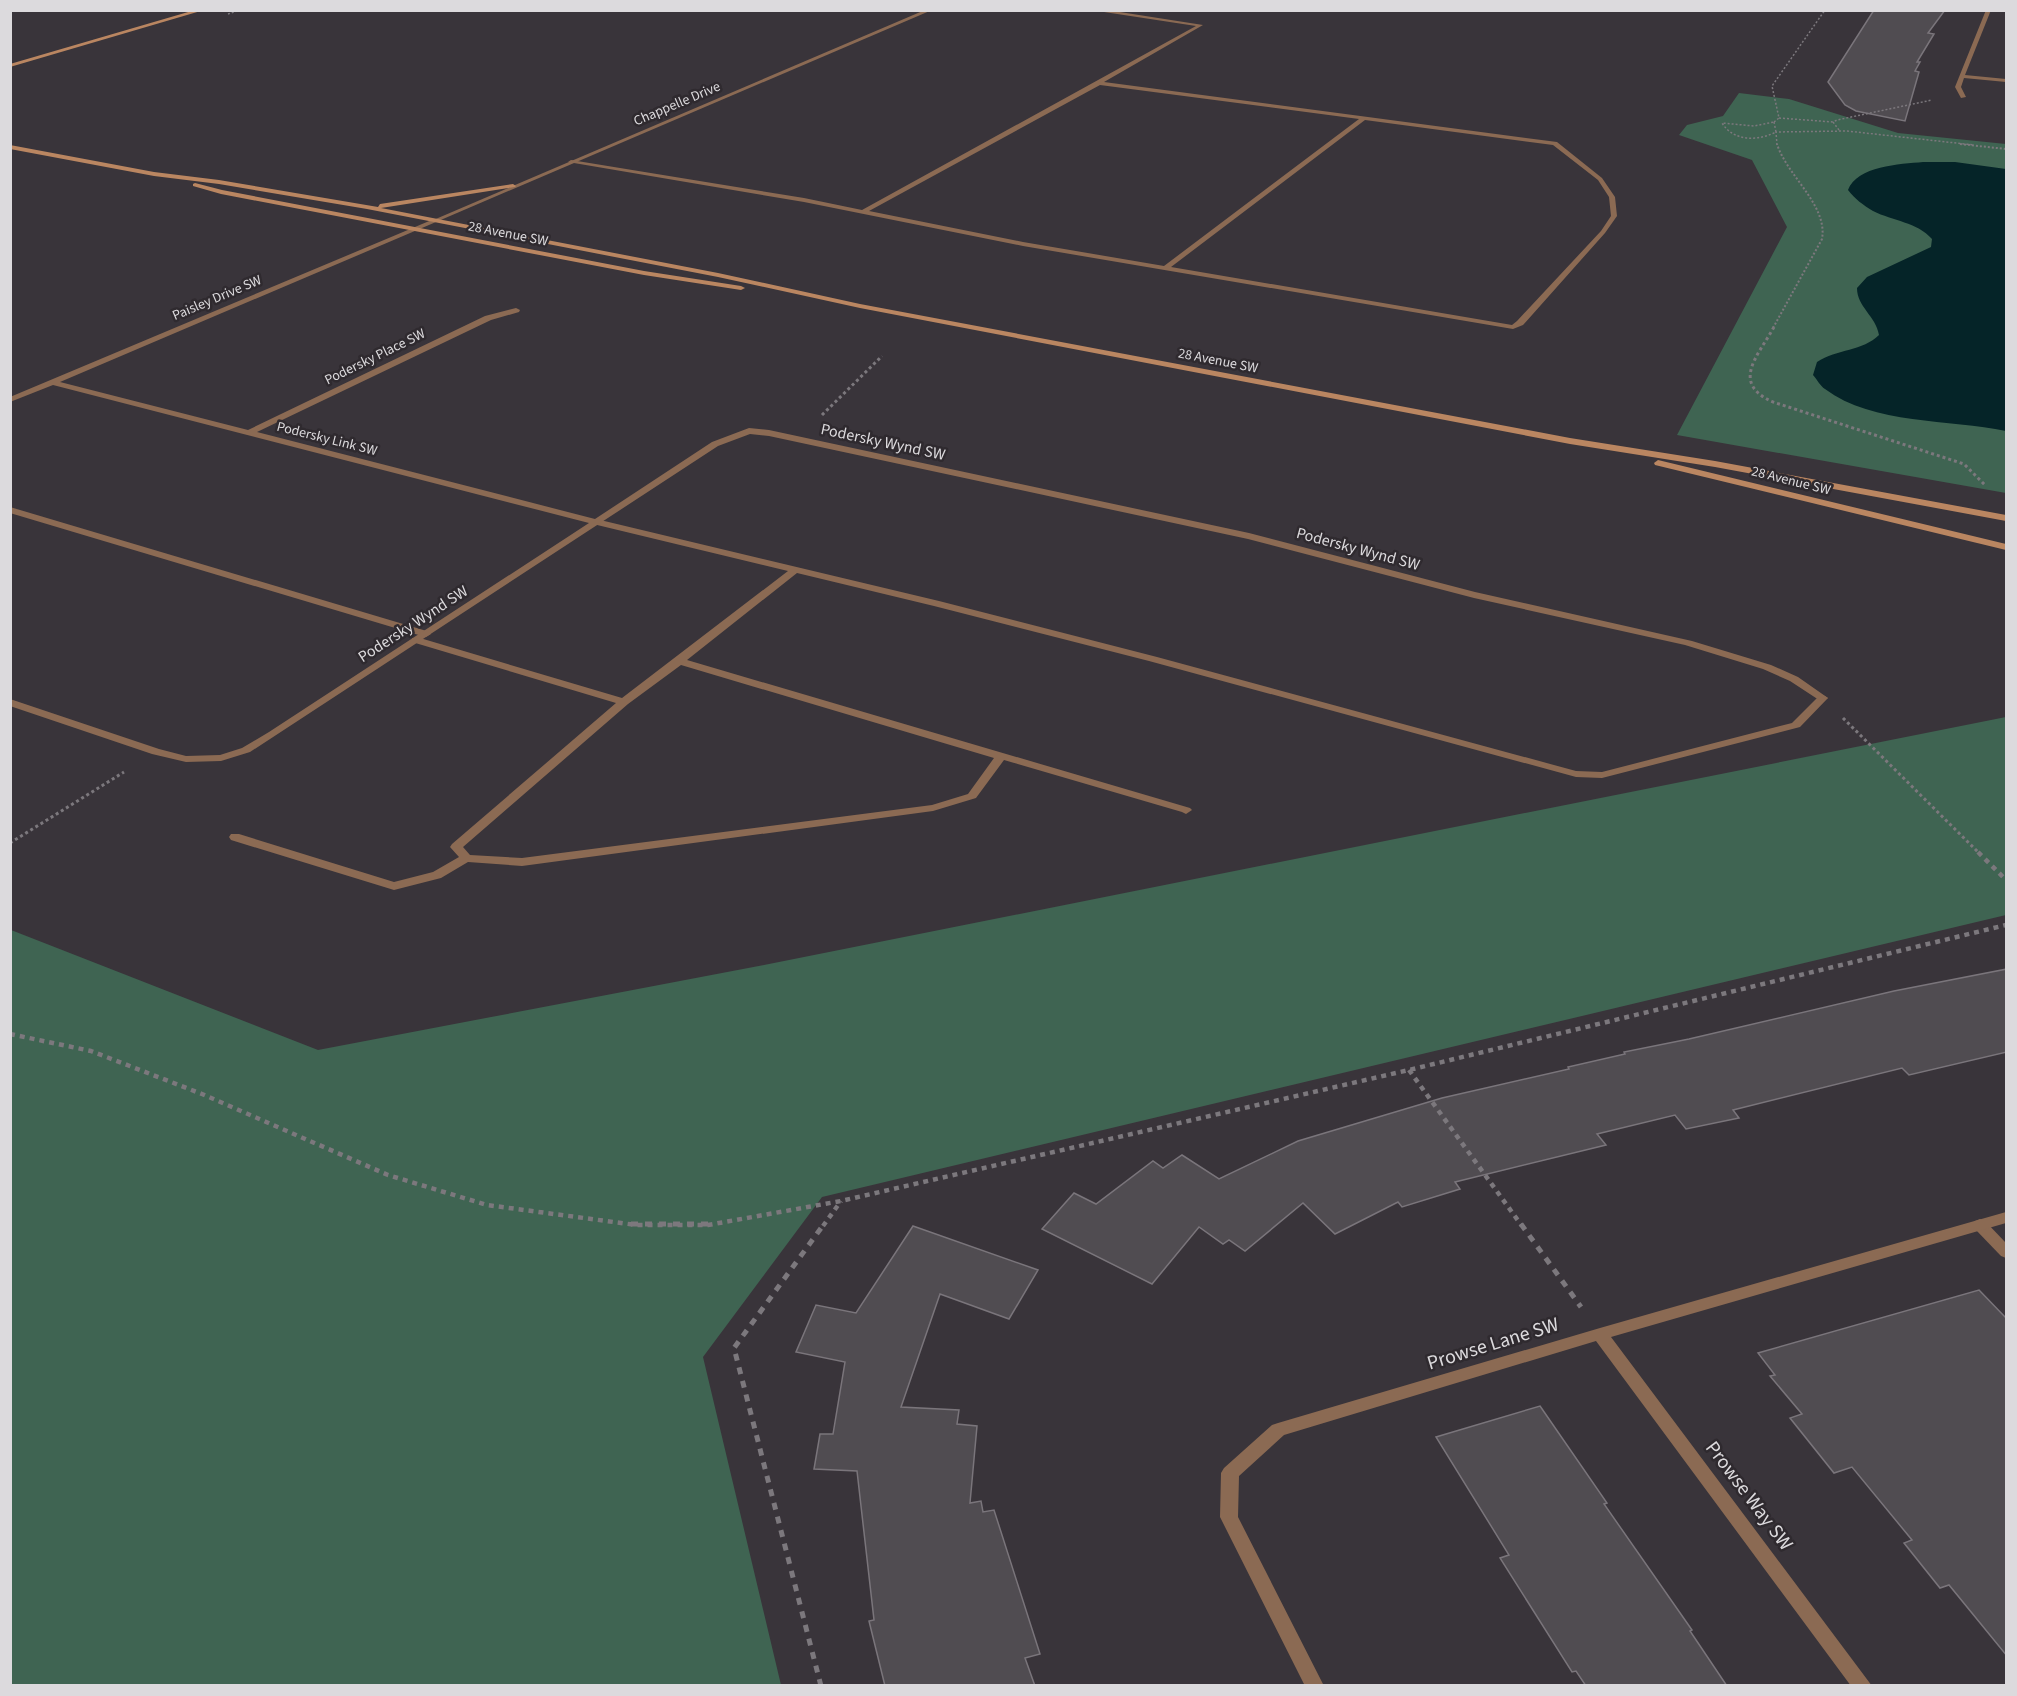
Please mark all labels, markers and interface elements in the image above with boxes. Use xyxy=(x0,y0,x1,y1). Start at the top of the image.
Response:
street label: Chappelle Drive xyxy=(631,77,723,131)
street label: 28 Avenue SW xyxy=(466,216,550,252)
street label: Paisley Drive SW xyxy=(169,270,265,326)
street label: Podersky Place SW xyxy=(321,324,429,390)
street label: 28 Avenue SW xyxy=(1176,343,1260,379)
street label: Podersky Link SW xyxy=(275,417,379,461)
street label: Podersky Wynd SW xyxy=(819,418,948,466)
street label: 28 Avenue SW xyxy=(1749,461,1833,501)
street label: Podersky Wynd SW xyxy=(1294,522,1423,576)
street label: Podersky Wynd SW xyxy=(354,580,473,668)
street label: Prowse Lane SW xyxy=(1424,1311,1563,1377)
street label: Prowse Way SW xyxy=(1698,1435,1800,1557)

